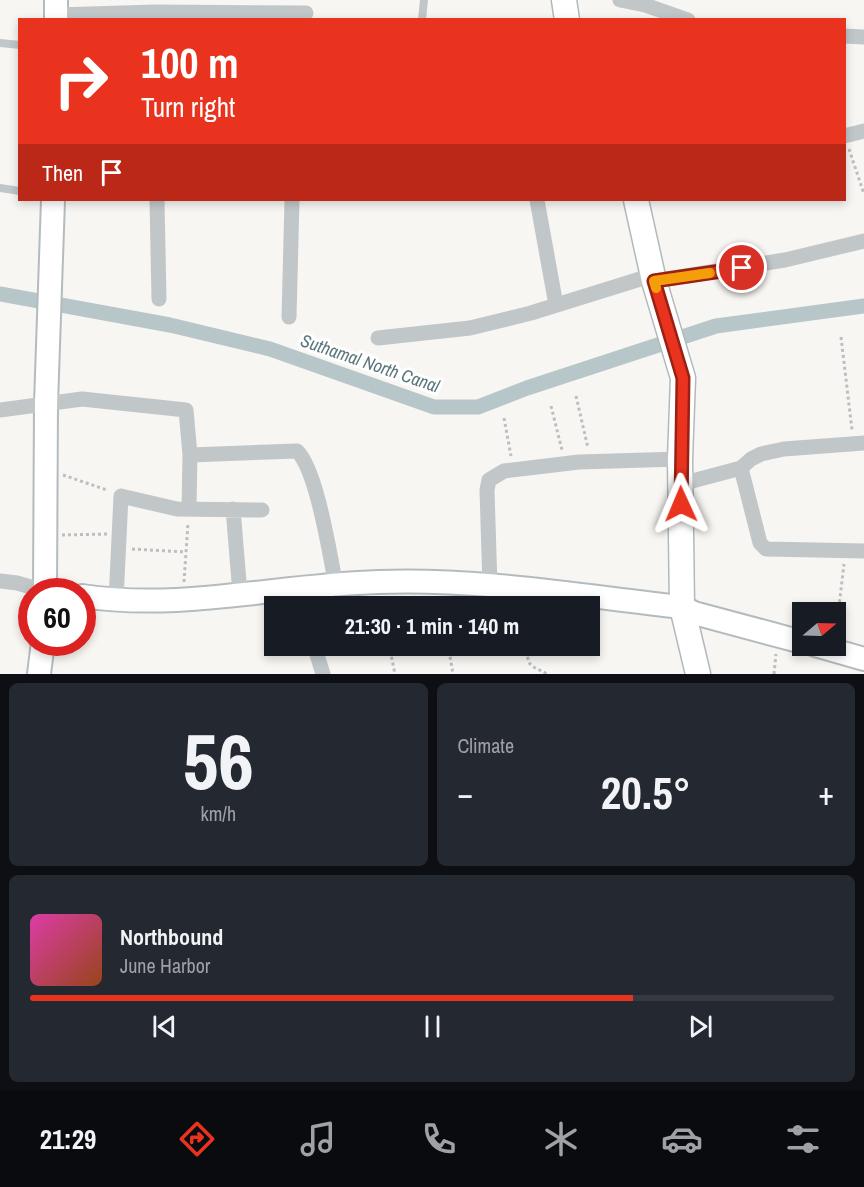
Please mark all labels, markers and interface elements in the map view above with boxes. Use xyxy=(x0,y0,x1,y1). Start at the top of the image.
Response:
text: 100 m xyxy=(141,35,239,91)
icon: right xyxy=(42,42,120,120)
text: Turn right xyxy=(141,89,235,125)
icon: arrive xyxy=(95,156,128,189)
text: Then xyxy=(42,158,83,188)
pin xyxy=(716,242,767,293)
icon: arrive xyxy=(725,251,758,284)
water label: Suthamal North Canal xyxy=(297,328,443,399)
position arrow xyxy=(649,472,713,536)
speed limit sign: 60 xyxy=(18,578,96,656)
north arrow xyxy=(792,602,846,656)
map controls xyxy=(792,602,846,656)
text: 21:30 · 1 min · 140 m xyxy=(345,611,519,641)
text: 56 xyxy=(183,708,254,813)
text: Climate xyxy=(458,732,514,759)
text: 20.5° xyxy=(601,762,691,823)
text: − xyxy=(458,771,473,815)
text: + xyxy=(818,771,834,815)
text: km/h xyxy=(200,800,236,827)
text: Northbound xyxy=(120,922,223,952)
text: June Harbor xyxy=(120,952,210,979)
icon: previous xyxy=(148,1010,181,1043)
icon: pause xyxy=(416,1010,449,1043)
icon: next xyxy=(684,1010,717,1043)
icon: directions xyxy=(176,1118,218,1160)
icon: music xyxy=(297,1118,339,1160)
icon: phone xyxy=(418,1118,460,1160)
icon: climate xyxy=(540,1118,582,1160)
icon: car xyxy=(661,1118,703,1160)
icon: filters xyxy=(782,1118,824,1160)
text: 21:29 xyxy=(40,1121,96,1157)

